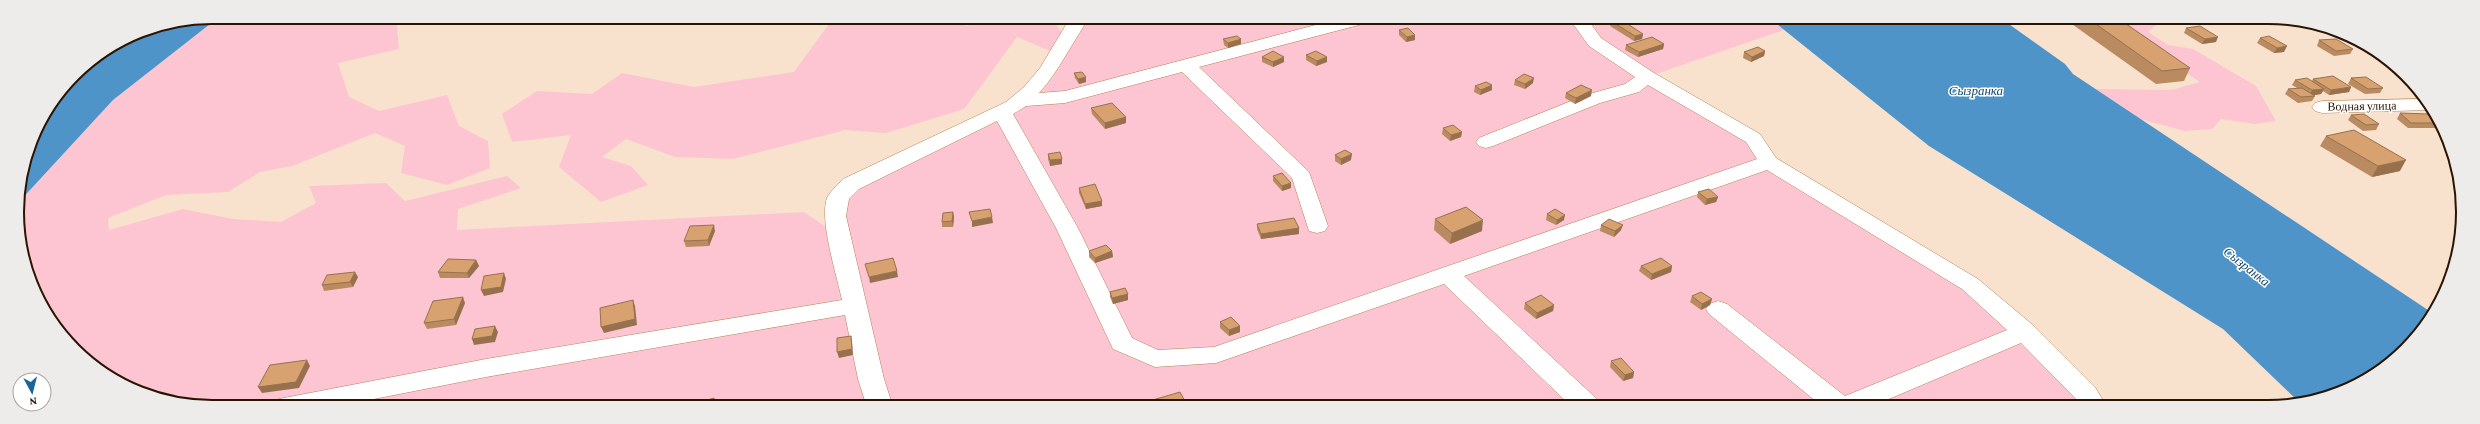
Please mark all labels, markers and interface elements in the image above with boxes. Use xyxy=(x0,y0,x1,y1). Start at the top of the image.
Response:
water label: Сызранка xyxy=(1949,83,2004,98)
street label: Водная улица xyxy=(2327,98,2397,114)
water label: Сызранка xyxy=(2221,244,2273,289)
north arrow xyxy=(12,372,52,412)
text: N xyxy=(28,396,38,408)

